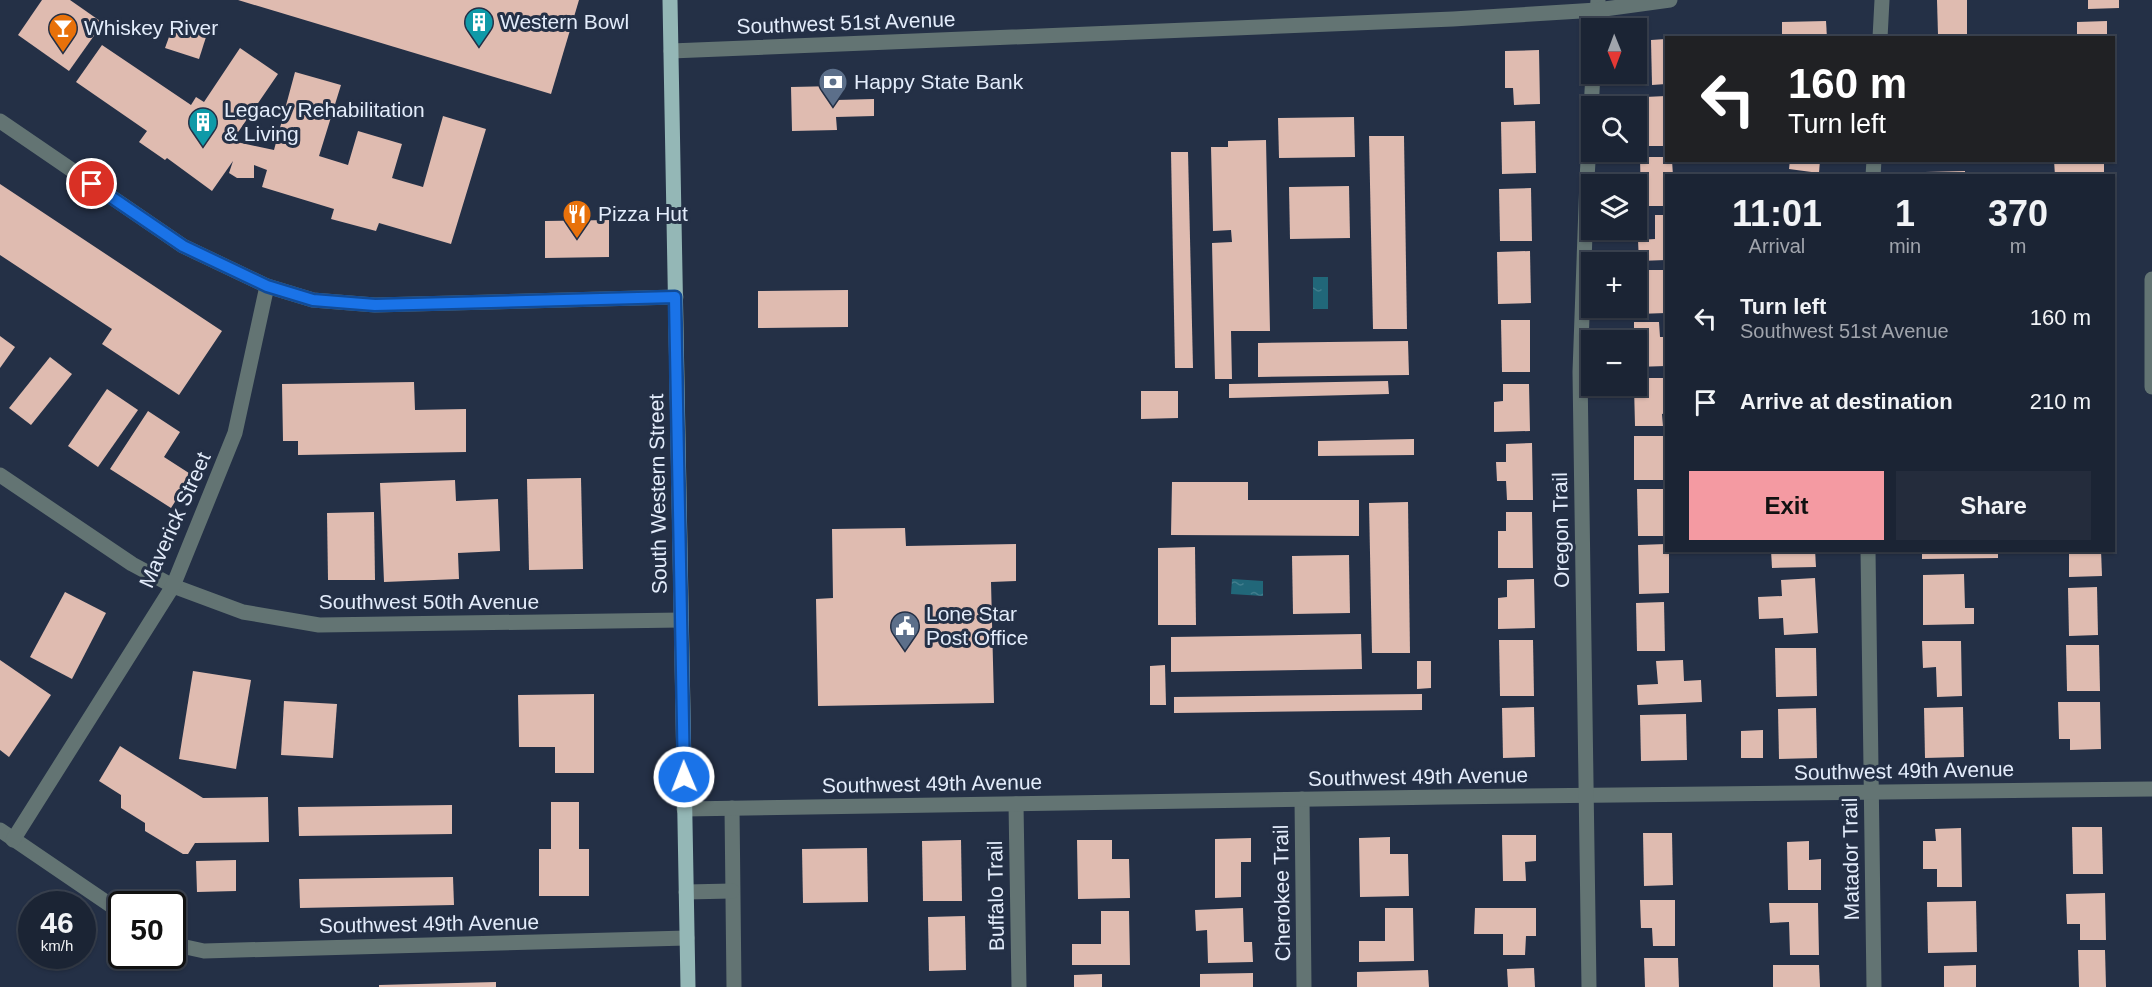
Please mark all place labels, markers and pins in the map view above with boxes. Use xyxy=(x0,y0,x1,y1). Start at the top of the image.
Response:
building icon: Western Bowl xyxy=(463,6,495,48)
place label: Western Bowl xyxy=(500,10,629,33)
bar icon: Whiskey River xyxy=(47,12,79,54)
place label: Whiskey River xyxy=(84,16,218,39)
bank icon: Happy State Bank xyxy=(817,66,849,108)
place label: Happy State Bank xyxy=(854,70,1024,93)
place label: Legacy Rehabilitation & Living xyxy=(224,98,425,145)
building icon: Legacy Rehabilitation & Living xyxy=(187,106,219,148)
pin xyxy=(66,158,117,209)
restaurant icon: Pizza Hut xyxy=(561,198,593,240)
place label: Pizza Hut xyxy=(598,202,688,225)
place label: Lone Star Post Office xyxy=(926,602,1028,649)
public building icon: Lone Star Post Office xyxy=(889,610,921,652)

